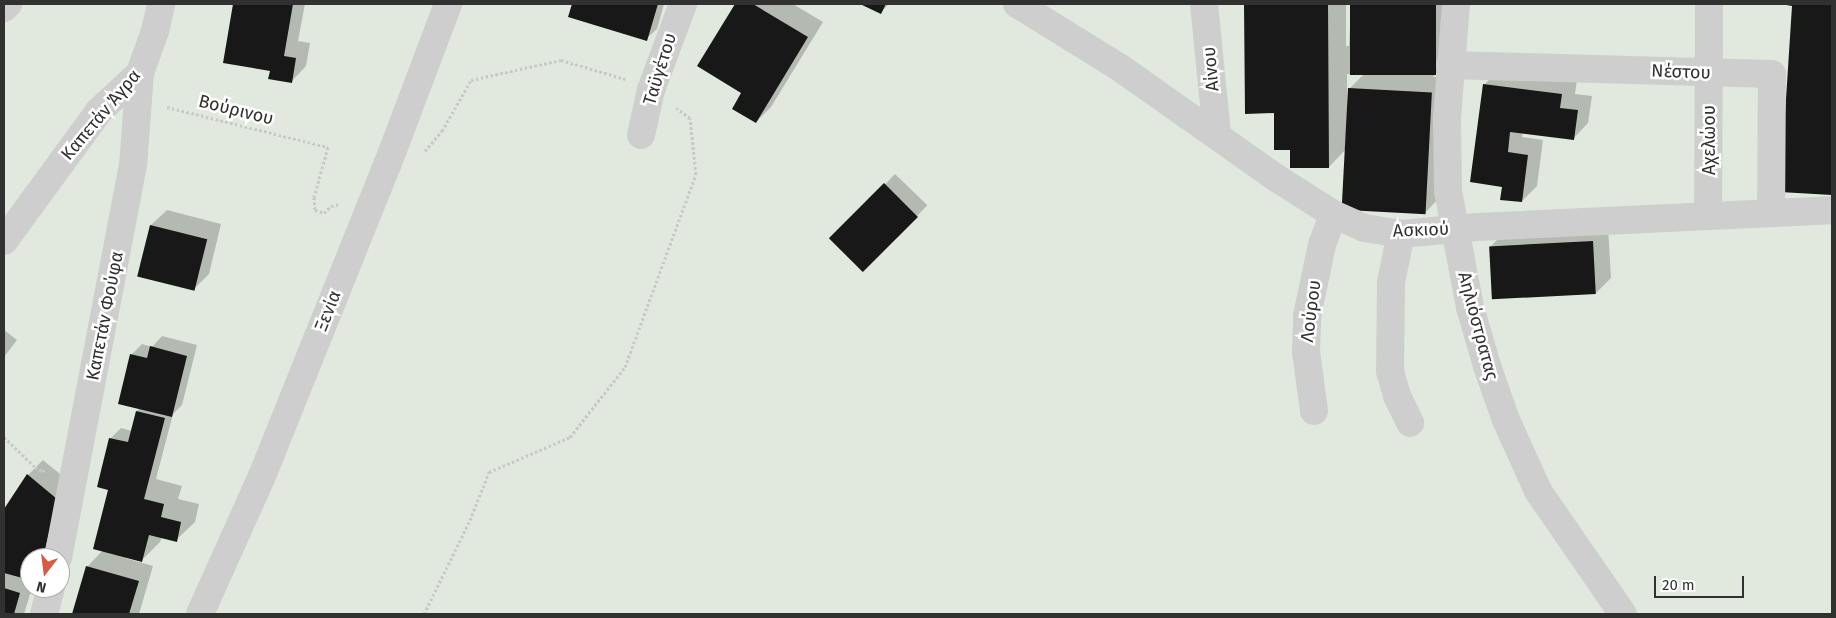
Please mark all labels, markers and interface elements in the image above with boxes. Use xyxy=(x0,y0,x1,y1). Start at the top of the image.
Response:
street label: Ταϋγέτου xyxy=(639,30,681,108)
street label: Αίνου xyxy=(1198,46,1224,92)
street label: Νέστου xyxy=(1651,60,1711,84)
street label: Καπετάν Άγρα xyxy=(57,65,145,165)
street label: Βούρινου xyxy=(196,90,276,130)
street label: Αχελώου xyxy=(1698,105,1720,175)
street label: Ασκιού xyxy=(1393,218,1449,242)
street label: Καπετάν Φούφα xyxy=(82,250,128,382)
street label: Αηλιόστρατας xyxy=(1453,270,1503,382)
street label: Λούρου xyxy=(1296,279,1326,343)
street label: Ξενία xyxy=(310,288,346,334)
north arrow xyxy=(20,548,70,598)
scale bar xyxy=(1656,566,1746,598)
text: 20 m xyxy=(1662,576,1695,594)
text: N xyxy=(35,578,48,596)

